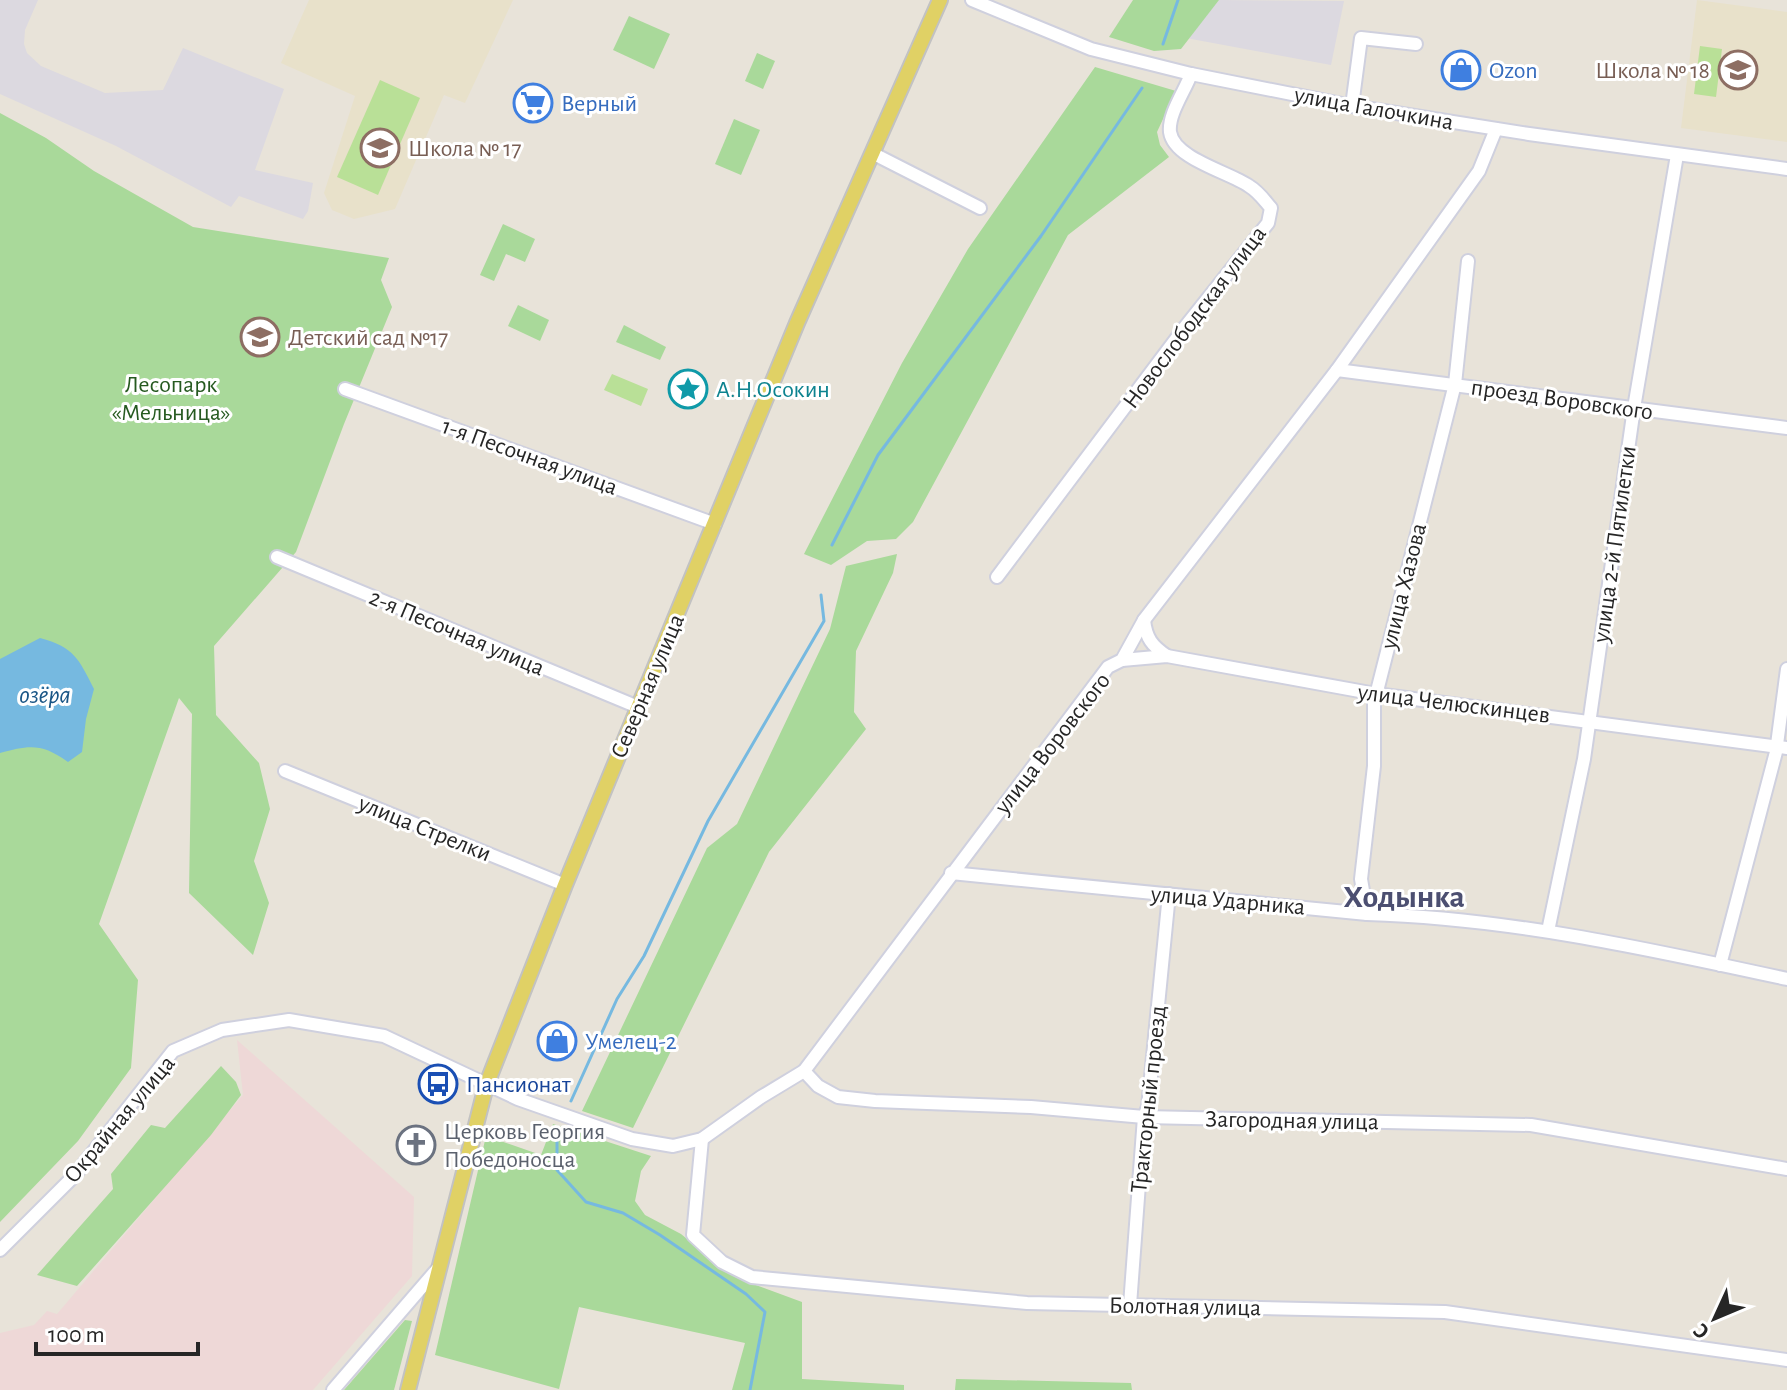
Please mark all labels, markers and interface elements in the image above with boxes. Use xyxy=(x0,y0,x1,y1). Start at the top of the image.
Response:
shop icon: Ozon xyxy=(1440,49,1482,91)
school or university icon: Школа № 18 xyxy=(1717,49,1759,91)
place label: Ozon xyxy=(1489,59,1538,83)
place label: Школа № 18 xyxy=(1595,59,1710,83)
supermarket icon: Верный xyxy=(512,82,554,124)
street label: улица Галочкина xyxy=(1291,83,1455,135)
place label: Верный xyxy=(561,92,637,116)
school or university icon: Школа № 17 xyxy=(359,127,401,169)
place label: Школа № 17 xyxy=(408,137,521,161)
street label: Новослободская улица xyxy=(1118,222,1271,413)
school or university icon: Детский сад №17 xyxy=(239,316,281,358)
place label: Детский сад №17 xyxy=(288,326,448,350)
place icon: А.Н.Осокин xyxy=(667,368,709,410)
park label: Лесопарк «Мельница» xyxy=(111,373,231,425)
street label: проезд Воровского xyxy=(1469,375,1654,425)
place label: А.Н.Осокин xyxy=(716,378,830,402)
street label: 1-я Песочная улица xyxy=(439,414,621,500)
street label: улица 2-й Пятилетки xyxy=(1589,444,1641,645)
street label: улица Хазова xyxy=(1376,521,1431,653)
street label: 2-я Песочная улица xyxy=(366,585,548,681)
street label: Северная улица xyxy=(607,611,689,762)
street label: улица Воровского xyxy=(990,669,1115,819)
street label: улица Челюскинцев xyxy=(1355,680,1551,728)
water label: озёра xyxy=(19,682,71,708)
street label: улица Стрелки xyxy=(354,791,494,866)
district label: Ходынка xyxy=(1343,881,1465,913)
street label: улица Ударника xyxy=(1149,882,1306,920)
street label: Тракторный проезд xyxy=(1127,1004,1171,1194)
shop icon: Умелец-2 xyxy=(536,1020,578,1062)
place label: Умелец-2 xyxy=(585,1030,677,1054)
street label: Окрайная улица xyxy=(60,1051,180,1188)
bus stop icon: Пансионат xyxy=(417,1063,459,1105)
place label: Пансионат xyxy=(466,1073,571,1097)
street label: Загородная улица xyxy=(1205,1107,1379,1135)
place label: Церковь Георгия Победоносца xyxy=(444,1120,605,1172)
church icon: Церковь Георгия Победоносца xyxy=(395,1124,437,1166)
north arrow xyxy=(1675,1278,1755,1358)
street label: Болотная улица xyxy=(1109,1294,1261,1320)
scale bar xyxy=(36,1306,198,1356)
text: С xyxy=(1689,1319,1713,1343)
text: 100 m xyxy=(48,1323,105,1347)

